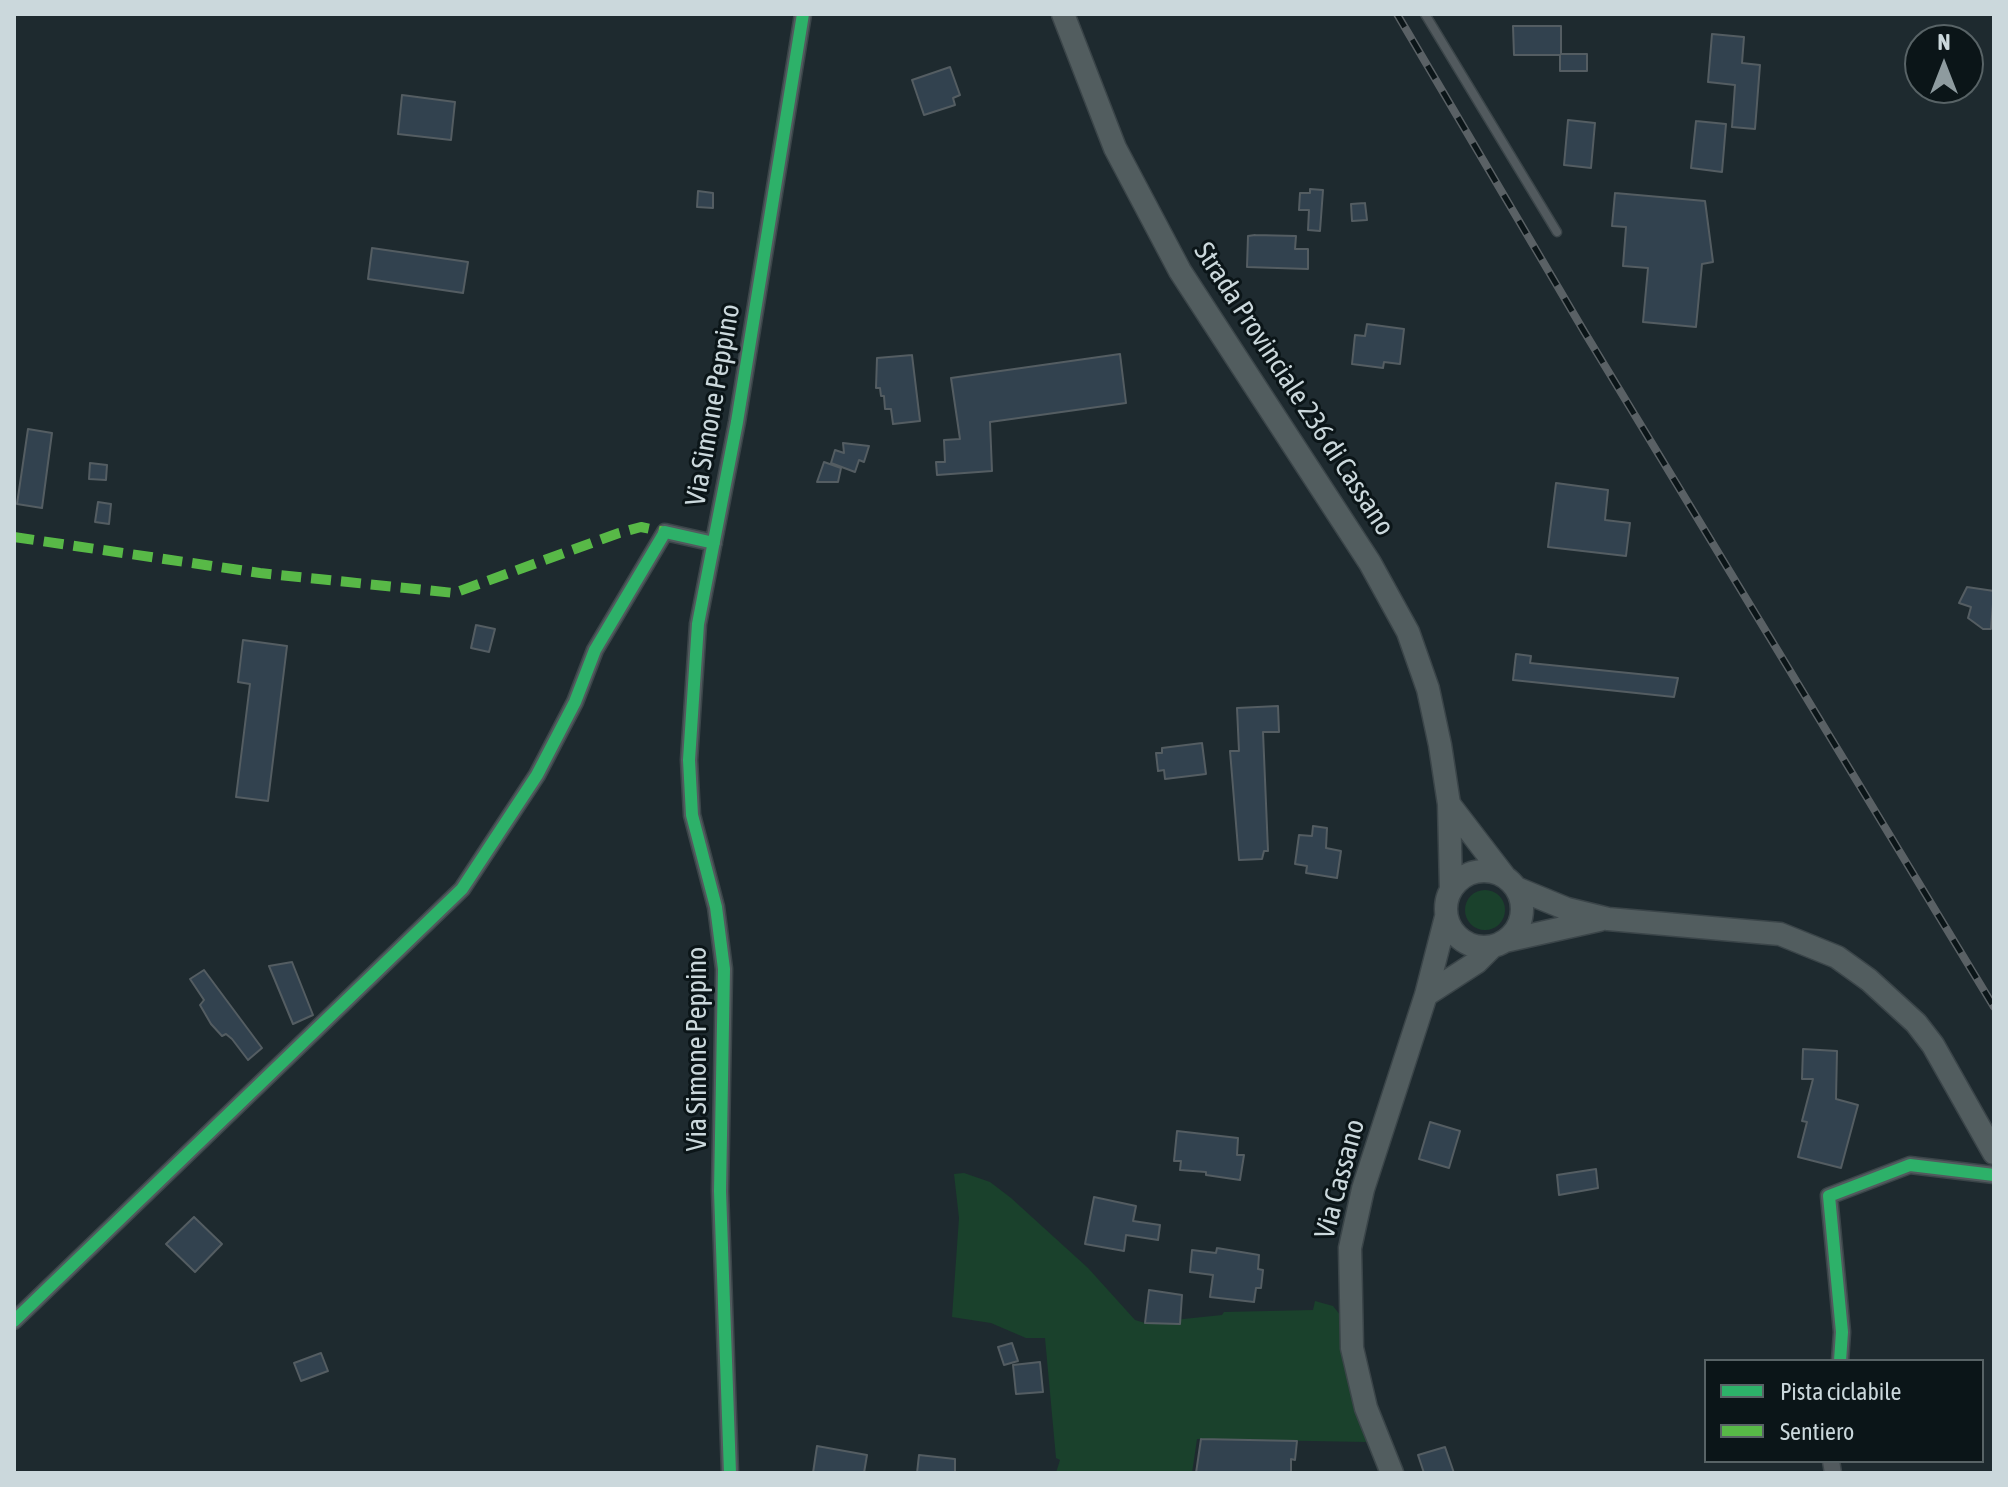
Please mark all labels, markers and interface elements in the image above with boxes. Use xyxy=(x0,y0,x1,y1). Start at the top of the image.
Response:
north arrow xyxy=(1904,24,1984,104)
text: N xyxy=(1938,29,1950,55)
street label: Strada Provinciale 236 di Cassano xyxy=(1187,236,1401,542)
street label: Via Simone Peppino xyxy=(679,301,747,509)
street label: Via Simone Peppino xyxy=(680,947,714,1151)
street label: Via Cassano xyxy=(1308,1116,1372,1242)
legend xyxy=(1704,1359,1984,1463)
text: Pista ciclabile xyxy=(1780,1378,1901,1405)
text: Sentiero xyxy=(1780,1418,1854,1445)

